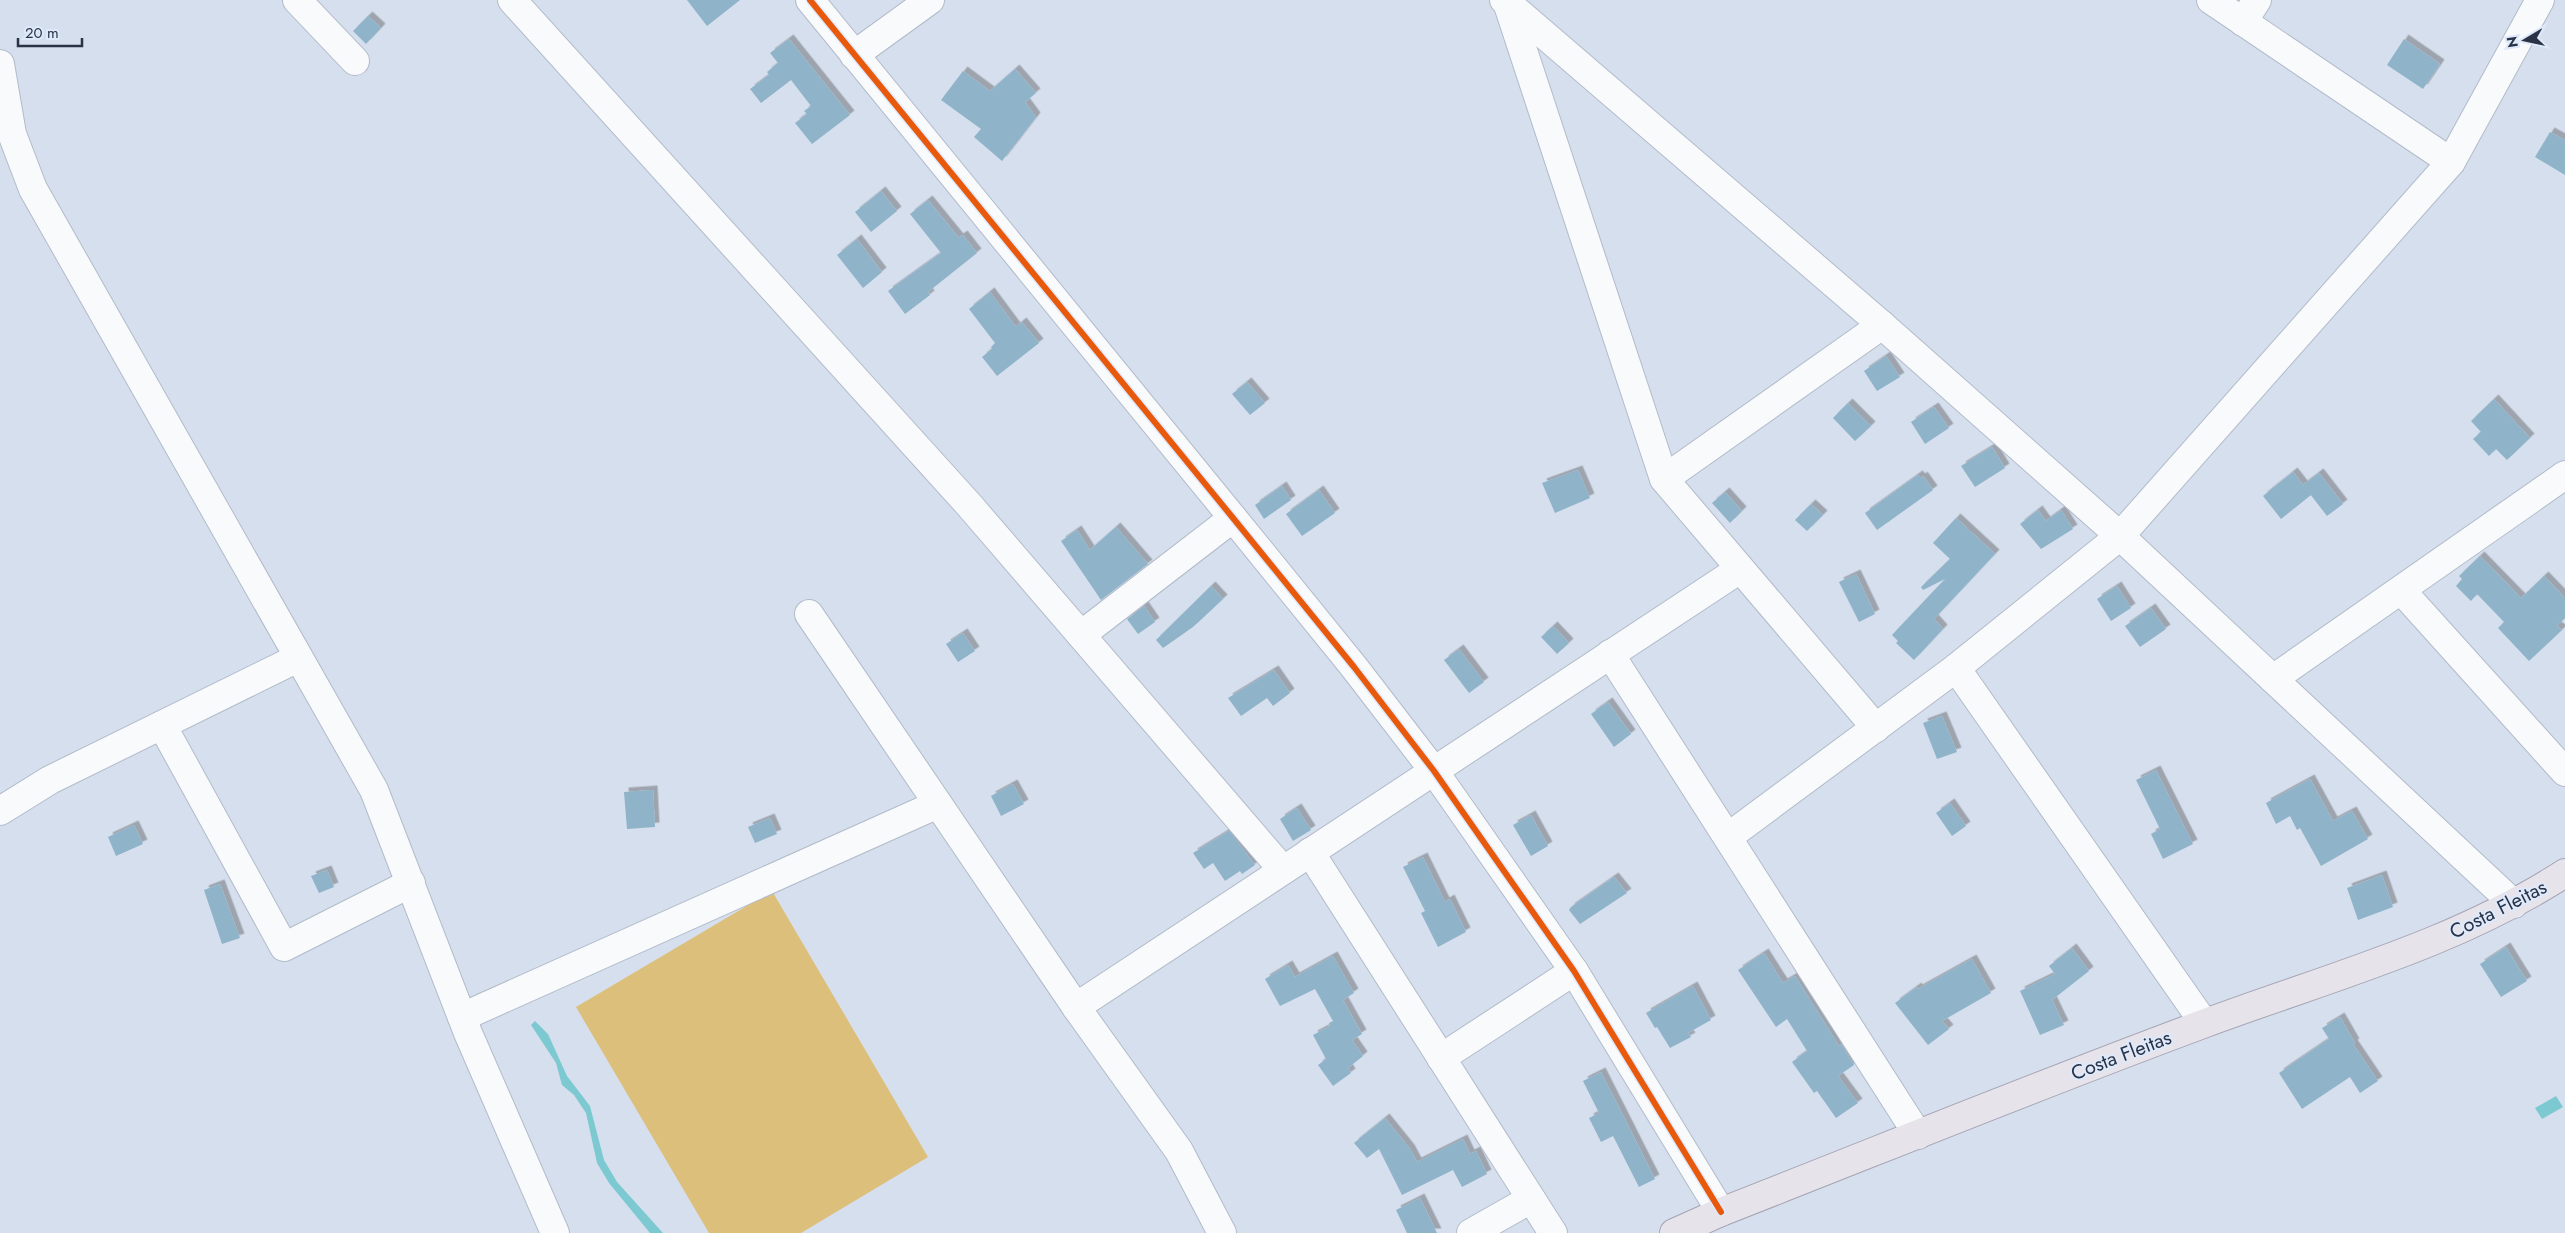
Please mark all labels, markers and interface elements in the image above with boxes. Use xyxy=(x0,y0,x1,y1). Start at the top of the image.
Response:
scale bar xyxy=(18,15,81,47)
north arrow xyxy=(2500,15,2550,65)
text: 20 m xyxy=(25,22,59,44)
text: N xyxy=(2501,35,2523,49)
street label: Costa Fleitas xyxy=(2445,873,2552,946)
street label: Costa Fleitas xyxy=(2067,1023,2176,1088)

